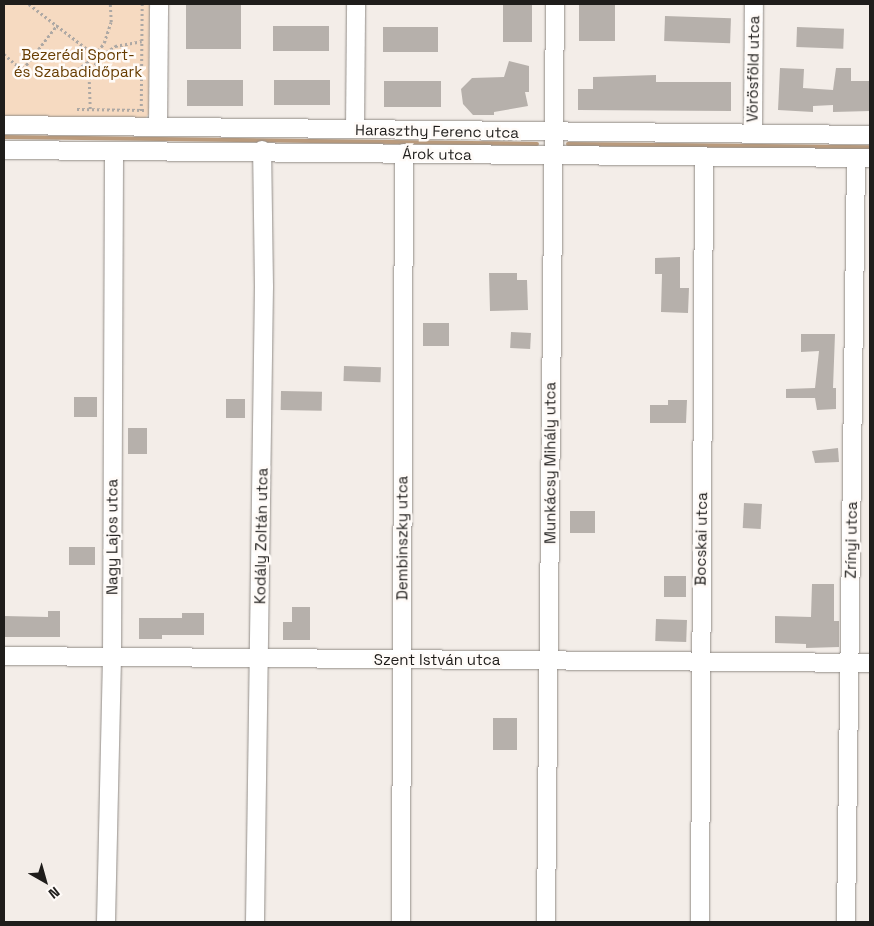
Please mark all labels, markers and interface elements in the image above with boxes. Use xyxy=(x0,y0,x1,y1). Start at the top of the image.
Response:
street label: Vörösföld utca xyxy=(743,16,763,122)
park label: Bezerédi Sport- és Szabadidőpark xyxy=(14,45,142,80)
street label: Haraszthy Ferenc utca xyxy=(355,121,519,141)
street label: Árok utca xyxy=(402,144,472,164)
street label: Munkácsy Mihály utca xyxy=(541,382,559,544)
street label: Kodály Zoltán utca xyxy=(251,468,271,604)
street label: Dembinszky utca xyxy=(393,476,411,600)
street label: Nagy Lajos utca xyxy=(103,479,121,595)
street label: Bocskai utca xyxy=(691,492,711,586)
street label: Zrínyi utca xyxy=(841,501,861,579)
street label: Szent István utca xyxy=(374,651,500,669)
north arrow xyxy=(20,856,70,906)
text: N xyxy=(45,883,63,903)

